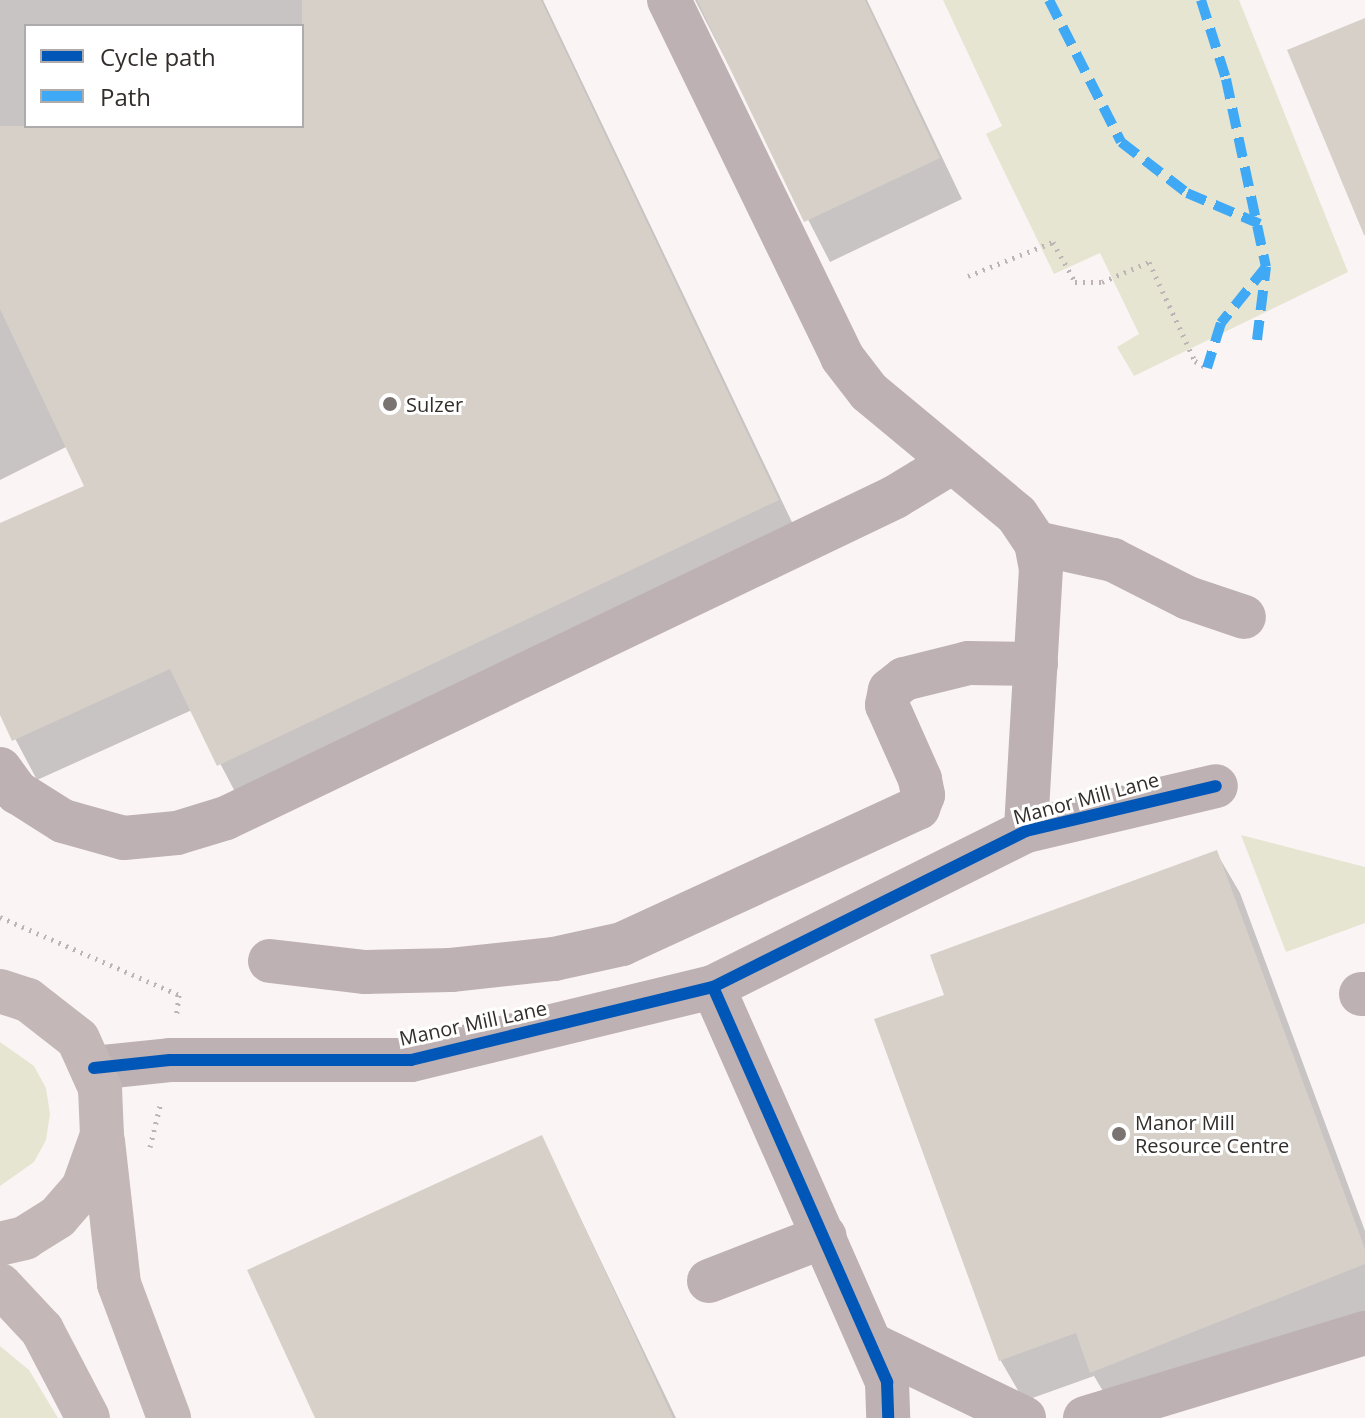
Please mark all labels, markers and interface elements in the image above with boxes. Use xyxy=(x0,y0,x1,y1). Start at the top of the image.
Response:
legend xyxy=(24,24,304,128)
text: Cycle path xyxy=(100,40,216,73)
text: Path xyxy=(100,80,151,113)
place label: Sulzer xyxy=(406,392,463,416)
marker: Sulzer xyxy=(381,395,399,413)
street label: Manor Mill Lane xyxy=(1010,767,1162,829)
street label: Manor Mill Lane xyxy=(397,996,549,1050)
place label: Manor Mill Resource Centre xyxy=(1135,1110,1289,1157)
marker: Manor Mill Resource Centre xyxy=(1110,1125,1128,1143)

